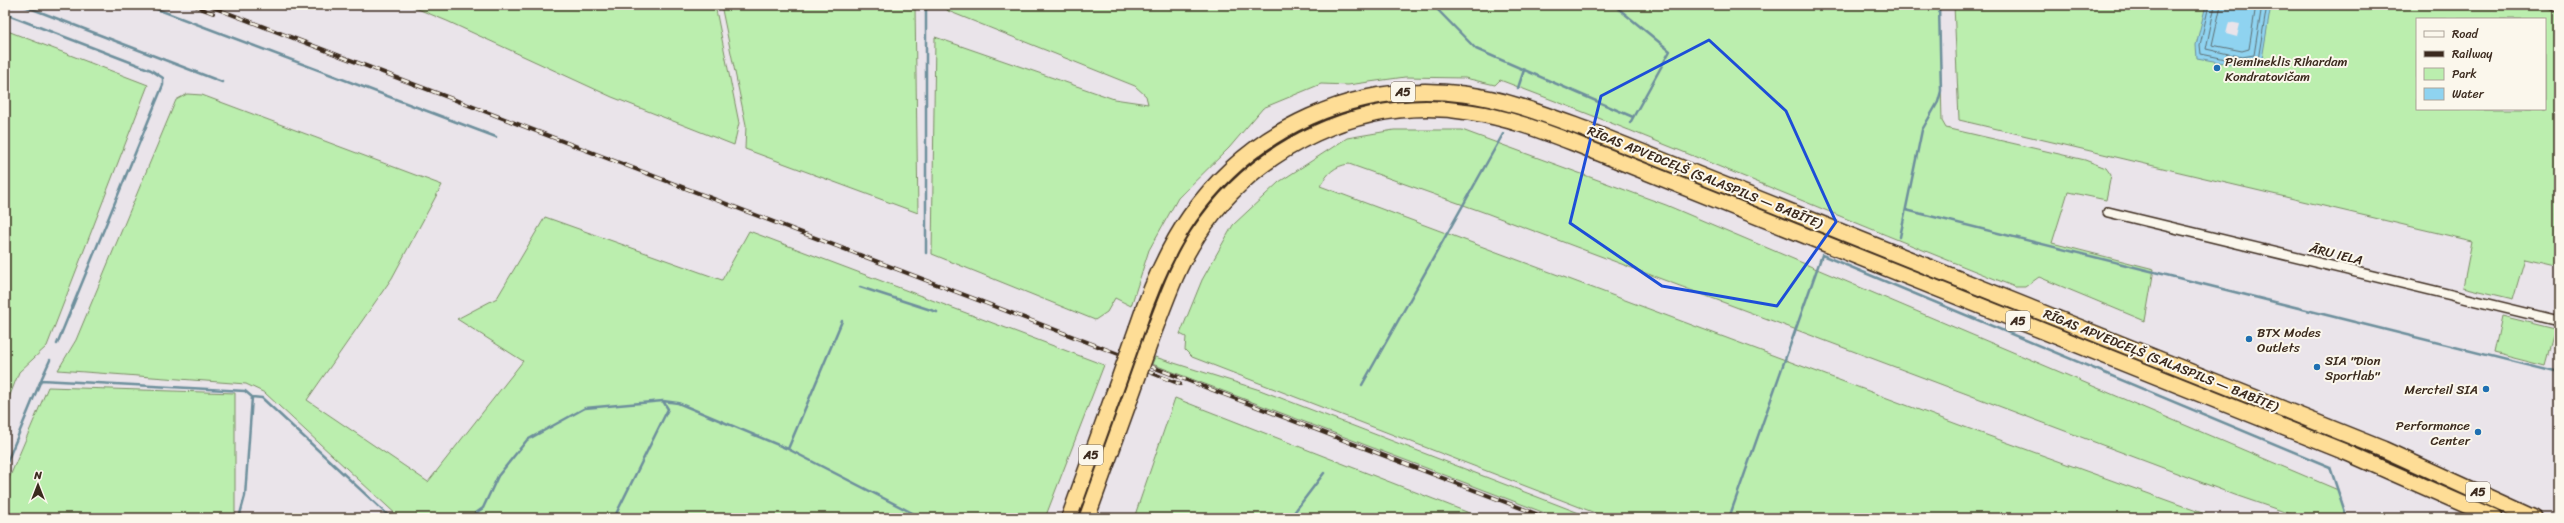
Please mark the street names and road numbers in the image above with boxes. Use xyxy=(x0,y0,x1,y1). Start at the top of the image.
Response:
road number: A5 xyxy=(1391,82,1415,102)
street label: RĪGAS APVEDCEĻŠ (SALASPILS — BABĪTE) xyxy=(1584,119,1827,235)
street label: ĀRU IELA xyxy=(2306,236,2365,272)
street label: RĪGAS APVEDCEĻŠ (SALASPILS — BABĪTE) xyxy=(2040,302,2283,418)
road number: A5 xyxy=(2006,311,2030,331)
road number: A5 xyxy=(1079,445,1103,465)
road number: A5 xyxy=(2466,482,2490,502)

